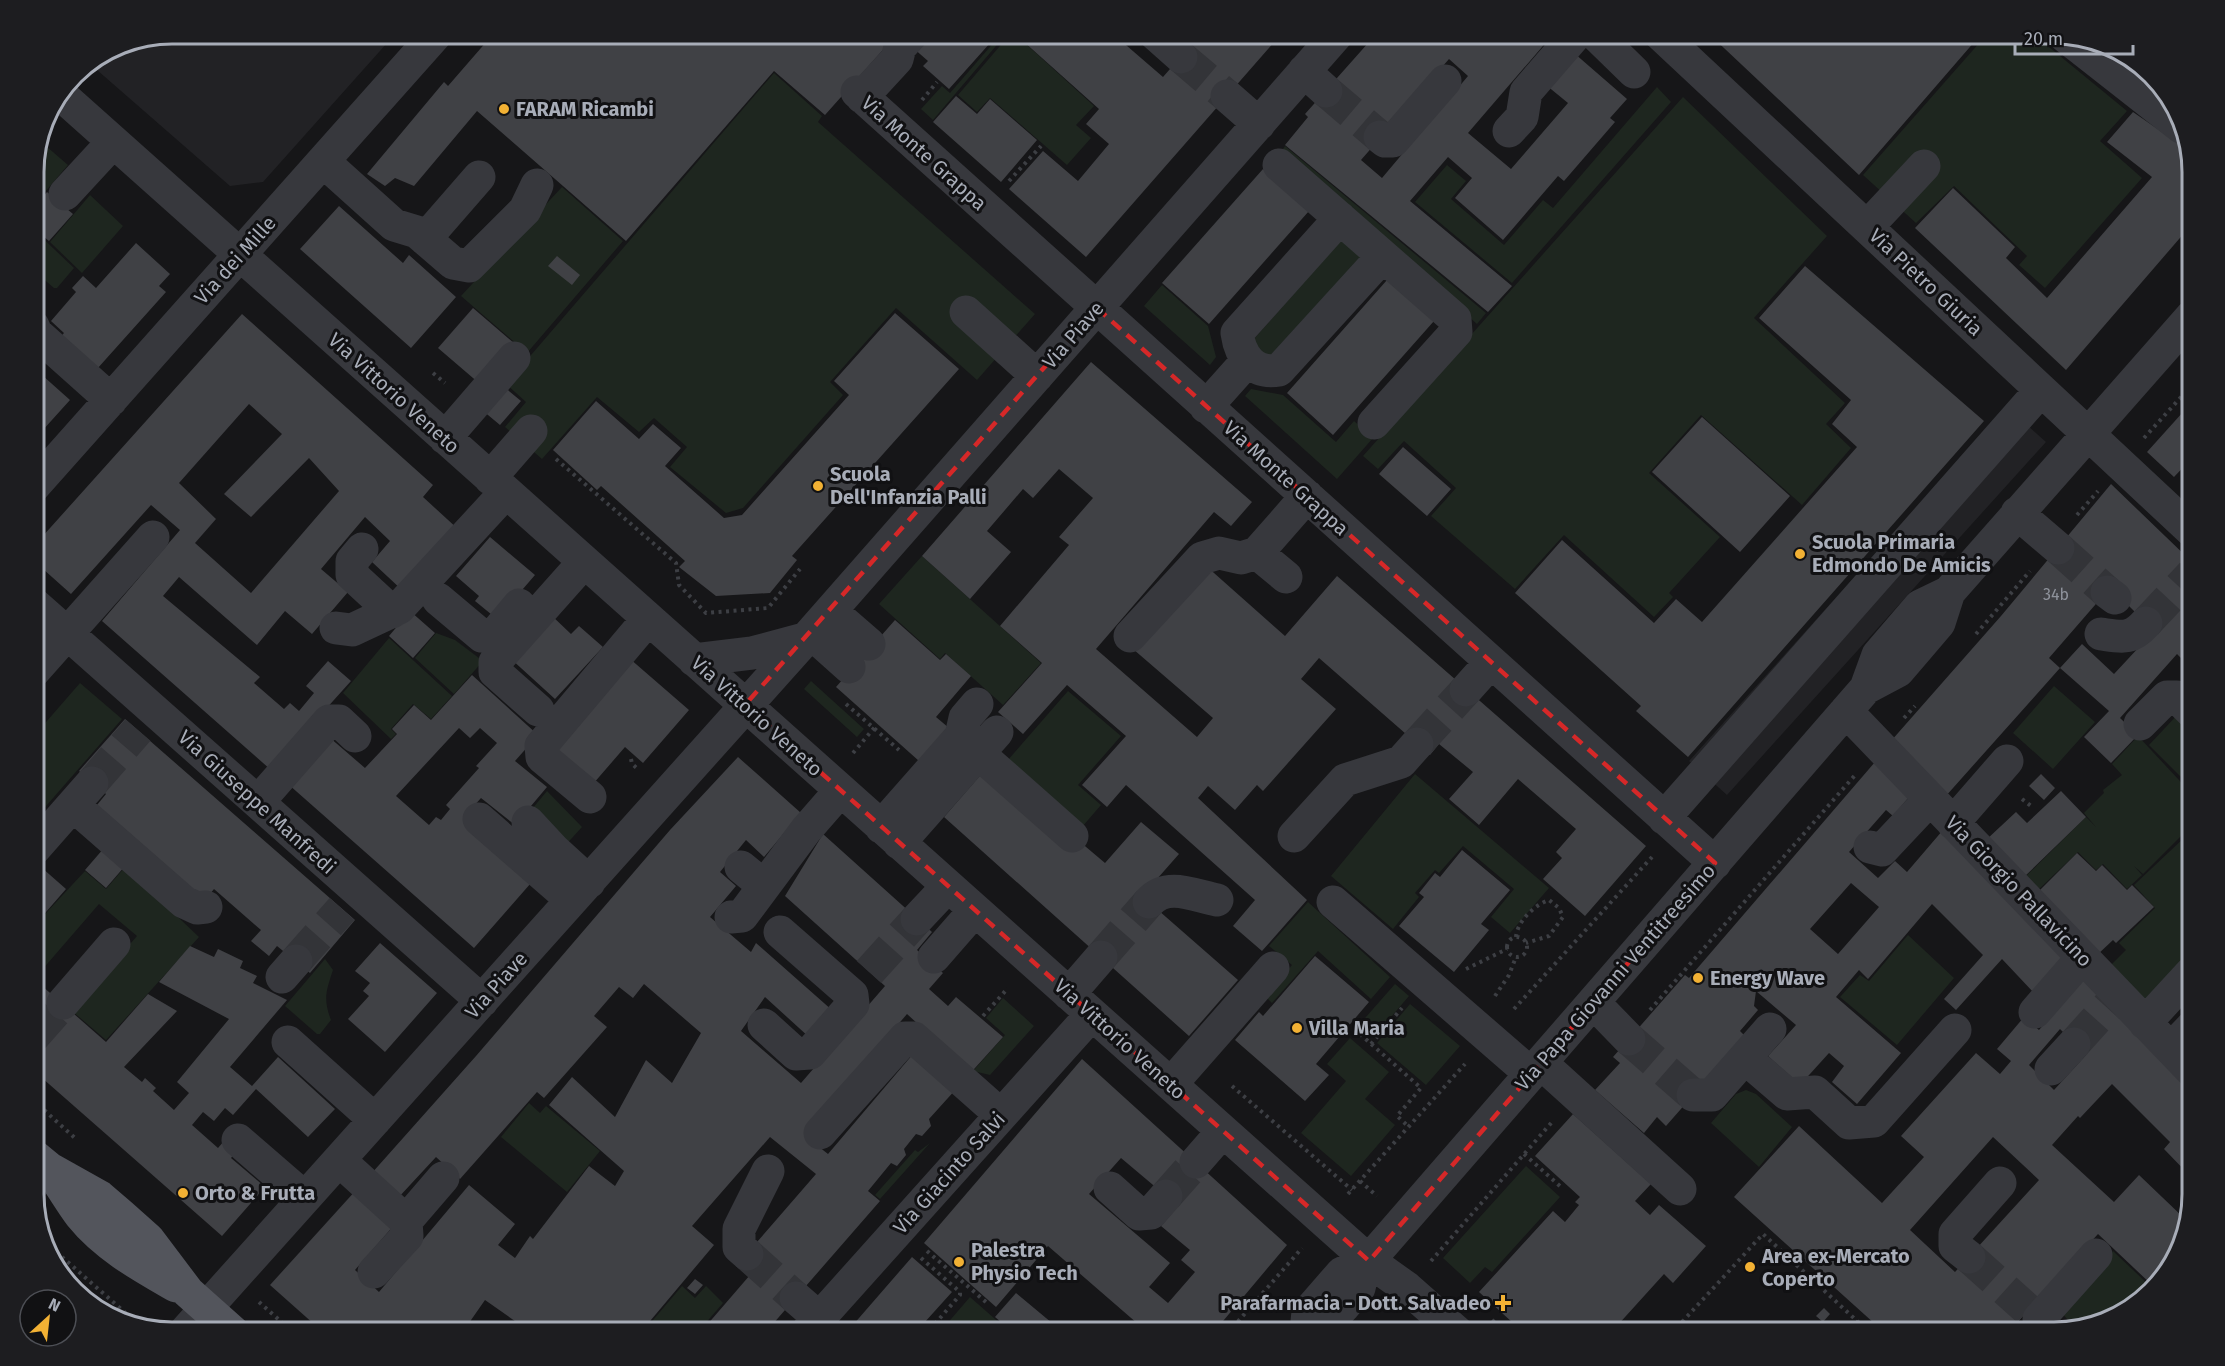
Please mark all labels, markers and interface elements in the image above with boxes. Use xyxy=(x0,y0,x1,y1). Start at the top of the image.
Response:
scale bar xyxy=(2015,18,2134,56)
text: 20 m xyxy=(2024,28,2063,50)
street label: Via Monte Grappa xyxy=(857,91,991,215)
place label: FARAM Ricambi xyxy=(516,97,654,121)
marker: FARAM Ricambi xyxy=(497,102,511,116)
street label: Via dei Mille xyxy=(189,211,281,309)
street label: Via Pietro Giuria xyxy=(1864,223,1988,341)
street label: Via Piave xyxy=(1037,296,1109,374)
street label: Via Vittorio Veneto xyxy=(323,328,465,458)
street label: Via Monte Grappa xyxy=(1219,416,1353,540)
place label: Scuola Dell'Infanzia Palli xyxy=(830,462,987,509)
marker: Scuola Dell'Infanzia Palli xyxy=(811,479,825,493)
place label: Scuola Primaria Edmondo De Amicis xyxy=(1812,530,1991,577)
marker: Scuola Primaria Edmondo De Amicis xyxy=(1793,547,1807,561)
house number: 34b xyxy=(2043,585,2069,604)
street label: Via Vittorio Veneto xyxy=(686,651,828,781)
street label: Via Giuseppe Manfredi xyxy=(173,725,341,879)
street label: Via Giorgio Pallavicino xyxy=(1941,810,2097,972)
street label: Via Papa Giovanni Ventitreesimo xyxy=(1510,859,1720,1095)
street label: Via Piave xyxy=(460,947,532,1023)
place label: Energy Wave xyxy=(1710,966,1825,990)
marker: Energy Wave xyxy=(1691,971,1705,985)
street label: Via Vittorio Veneto xyxy=(1049,974,1191,1104)
place label: Villa Maria xyxy=(1308,1016,1405,1040)
marker: Villa Maria xyxy=(1290,1021,1304,1035)
street label: Via Giacinto Salvi xyxy=(888,1107,1010,1239)
place label: Orto & Frutta xyxy=(195,1181,315,1205)
marker: Orto & Frutta xyxy=(176,1186,190,1200)
place label: Palestra Physio Tech xyxy=(971,1238,1078,1285)
place label: Area ex-Mercato Coperto xyxy=(1761,1244,1910,1291)
marker: Palestra Physio Tech xyxy=(952,1255,966,1269)
marker: Area ex-Mercato Coperto xyxy=(1743,1260,1757,1274)
north arrow xyxy=(18,1288,78,1348)
place label: Parafarmacia - Dott. Salvadeo xyxy=(1220,1291,1491,1315)
text: N xyxy=(46,1294,64,1316)
marker: Parafarmacia - Dott. Salvadeo xyxy=(1496,1296,1510,1310)

